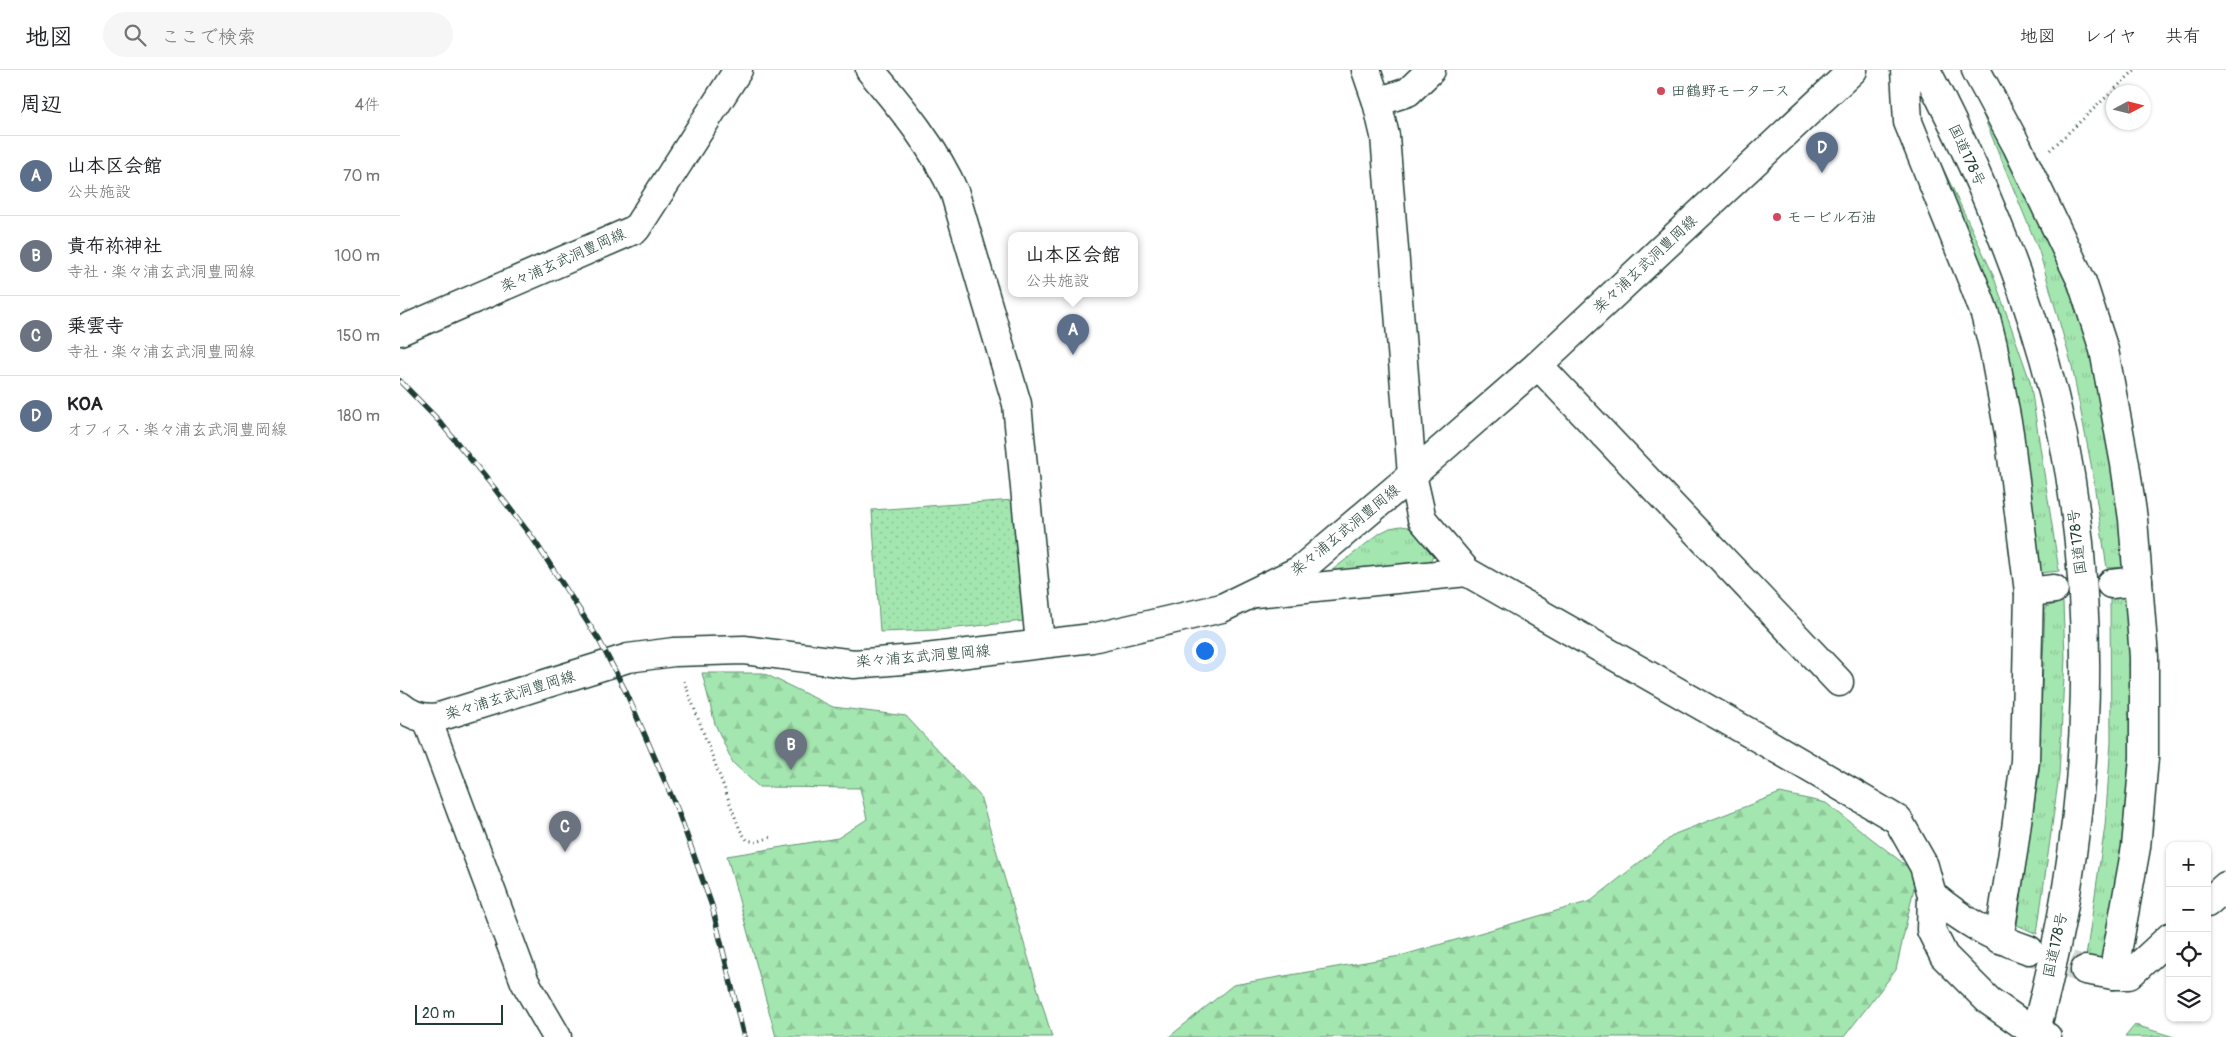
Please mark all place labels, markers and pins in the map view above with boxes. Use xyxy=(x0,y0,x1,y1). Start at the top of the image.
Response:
place label: 田鶴野モータース xyxy=(1671,82,1790,101)
marker: 田鶴野モータース xyxy=(1655,85,1667,97)
pin: D xyxy=(1806,132,1838,173)
place label: モービル石油 xyxy=(1787,208,1877,227)
marker: モービル石油 xyxy=(1771,211,1783,223)
pin: A xyxy=(1057,314,1089,355)
pin: B xyxy=(775,729,807,770)
pin: C xyxy=(549,811,581,852)

